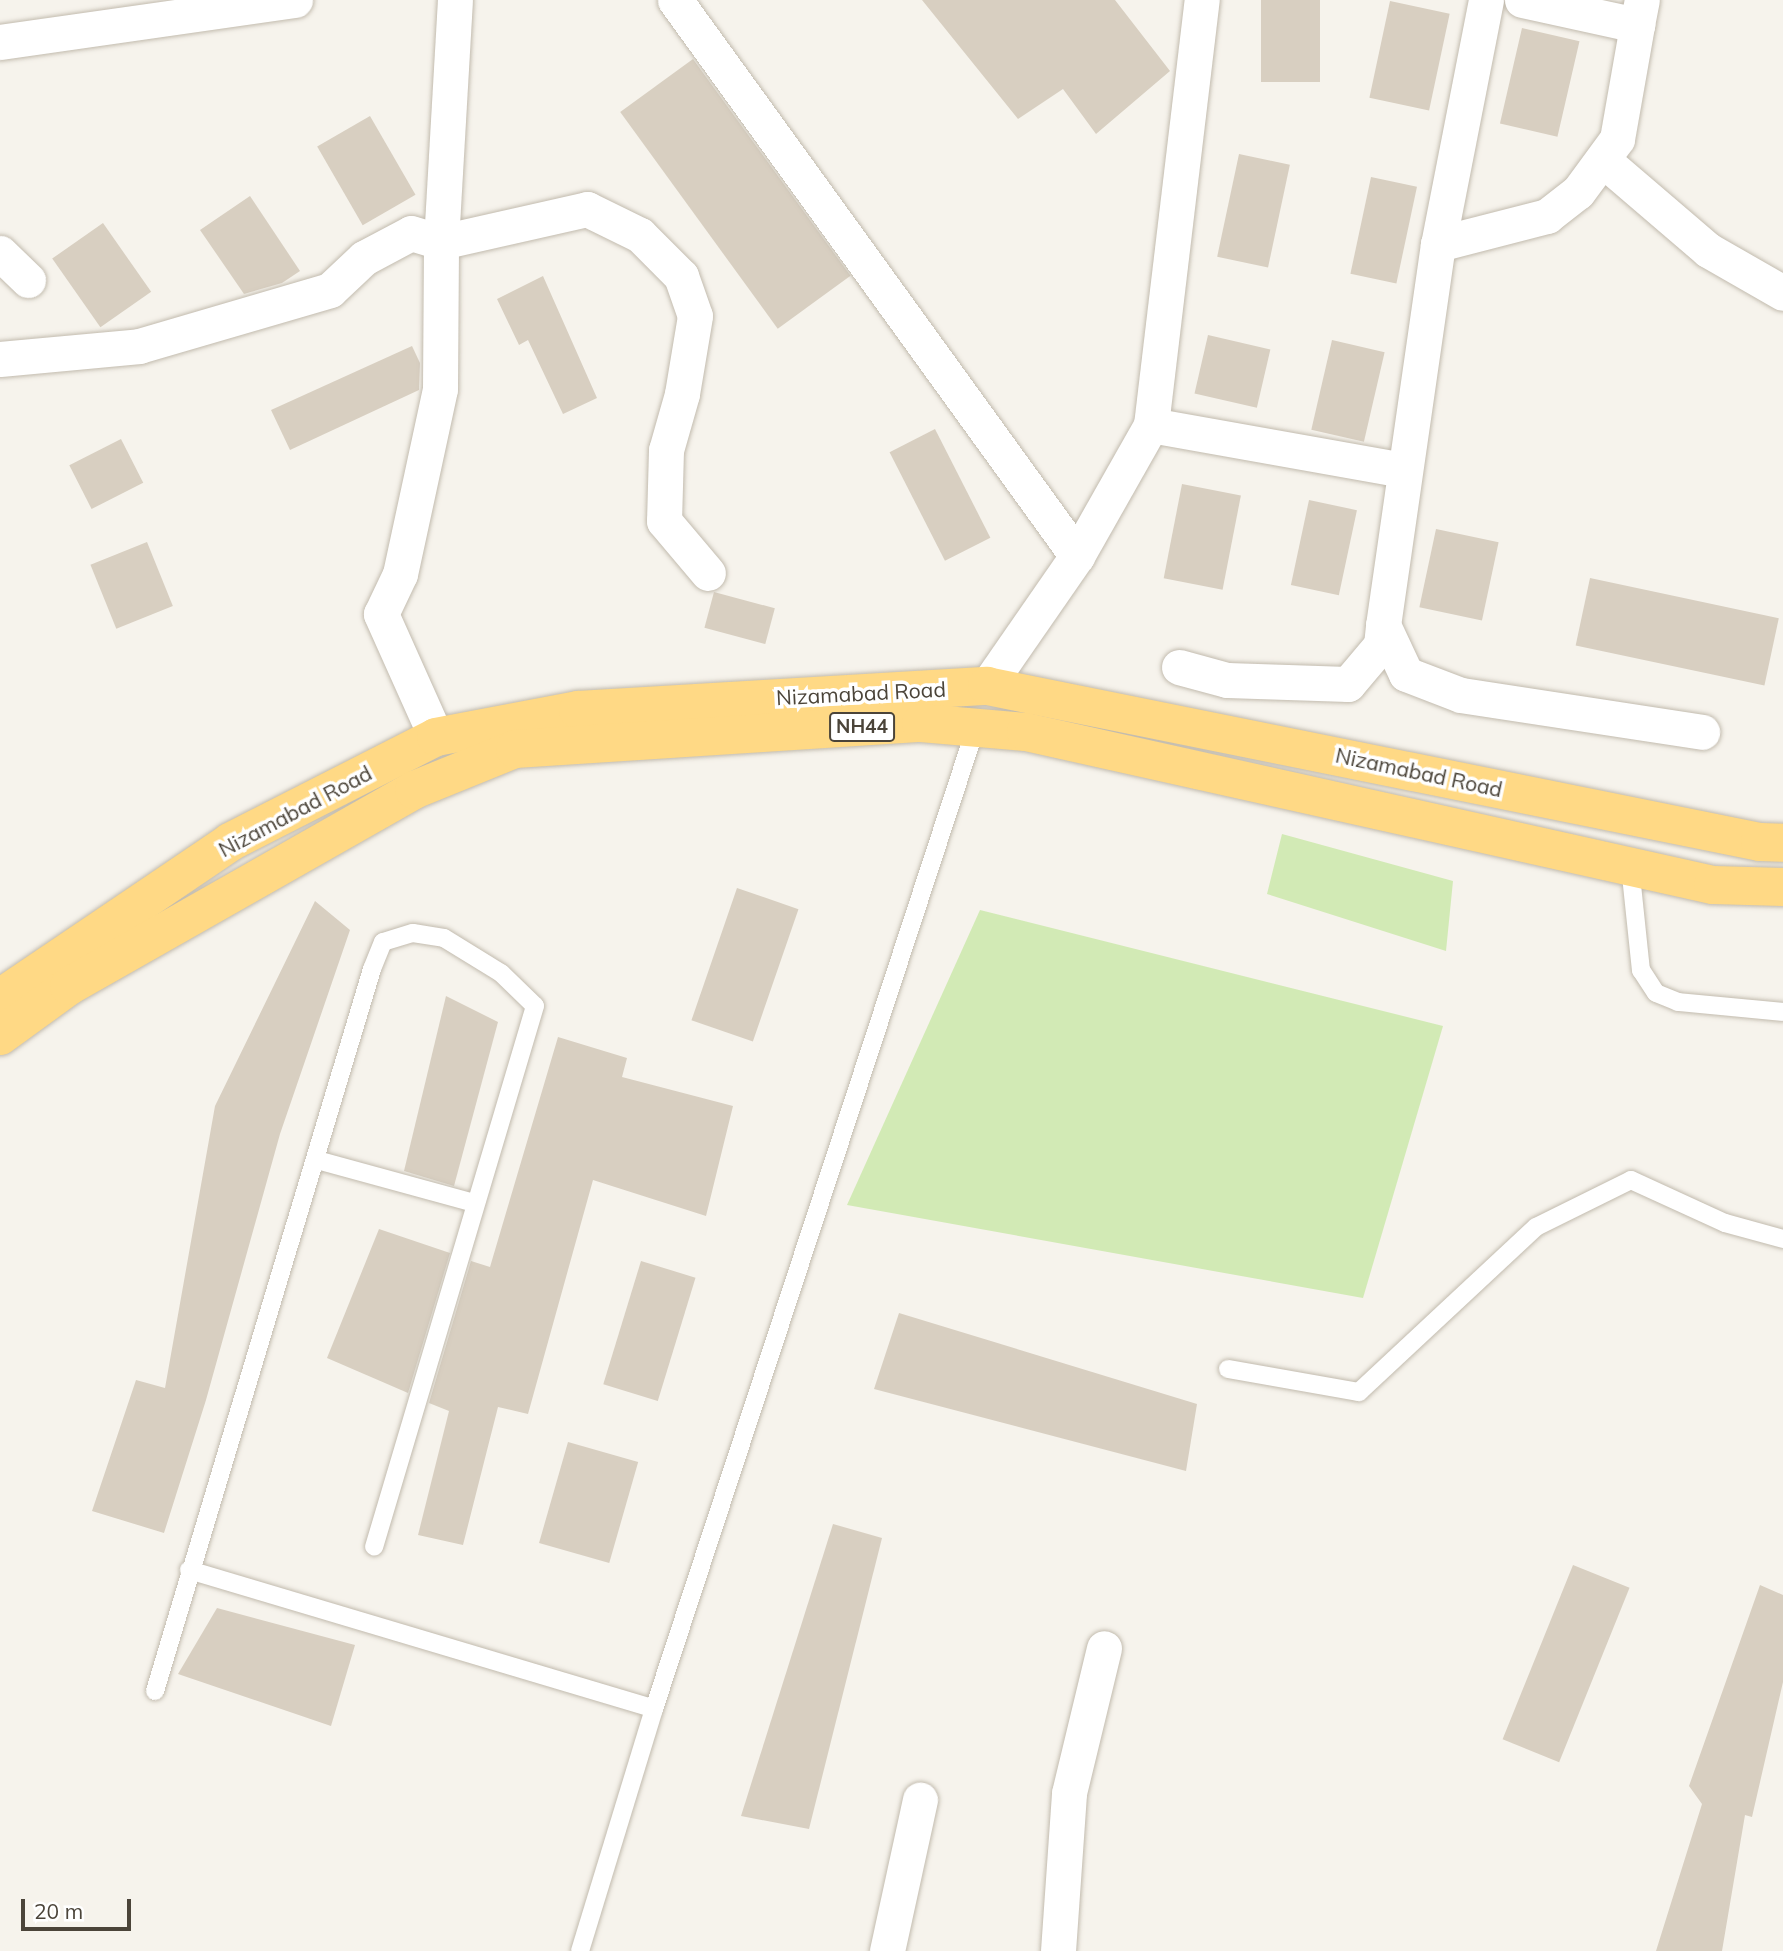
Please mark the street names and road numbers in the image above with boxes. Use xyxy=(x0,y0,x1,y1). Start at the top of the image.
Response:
street label: Nizamabad Road xyxy=(776,676,946,710)
road number: NH44 xyxy=(829,712,895,742)
street label: Nizamabad Road xyxy=(1333,742,1505,802)
street label: Nizamabad Road xyxy=(214,760,376,862)

